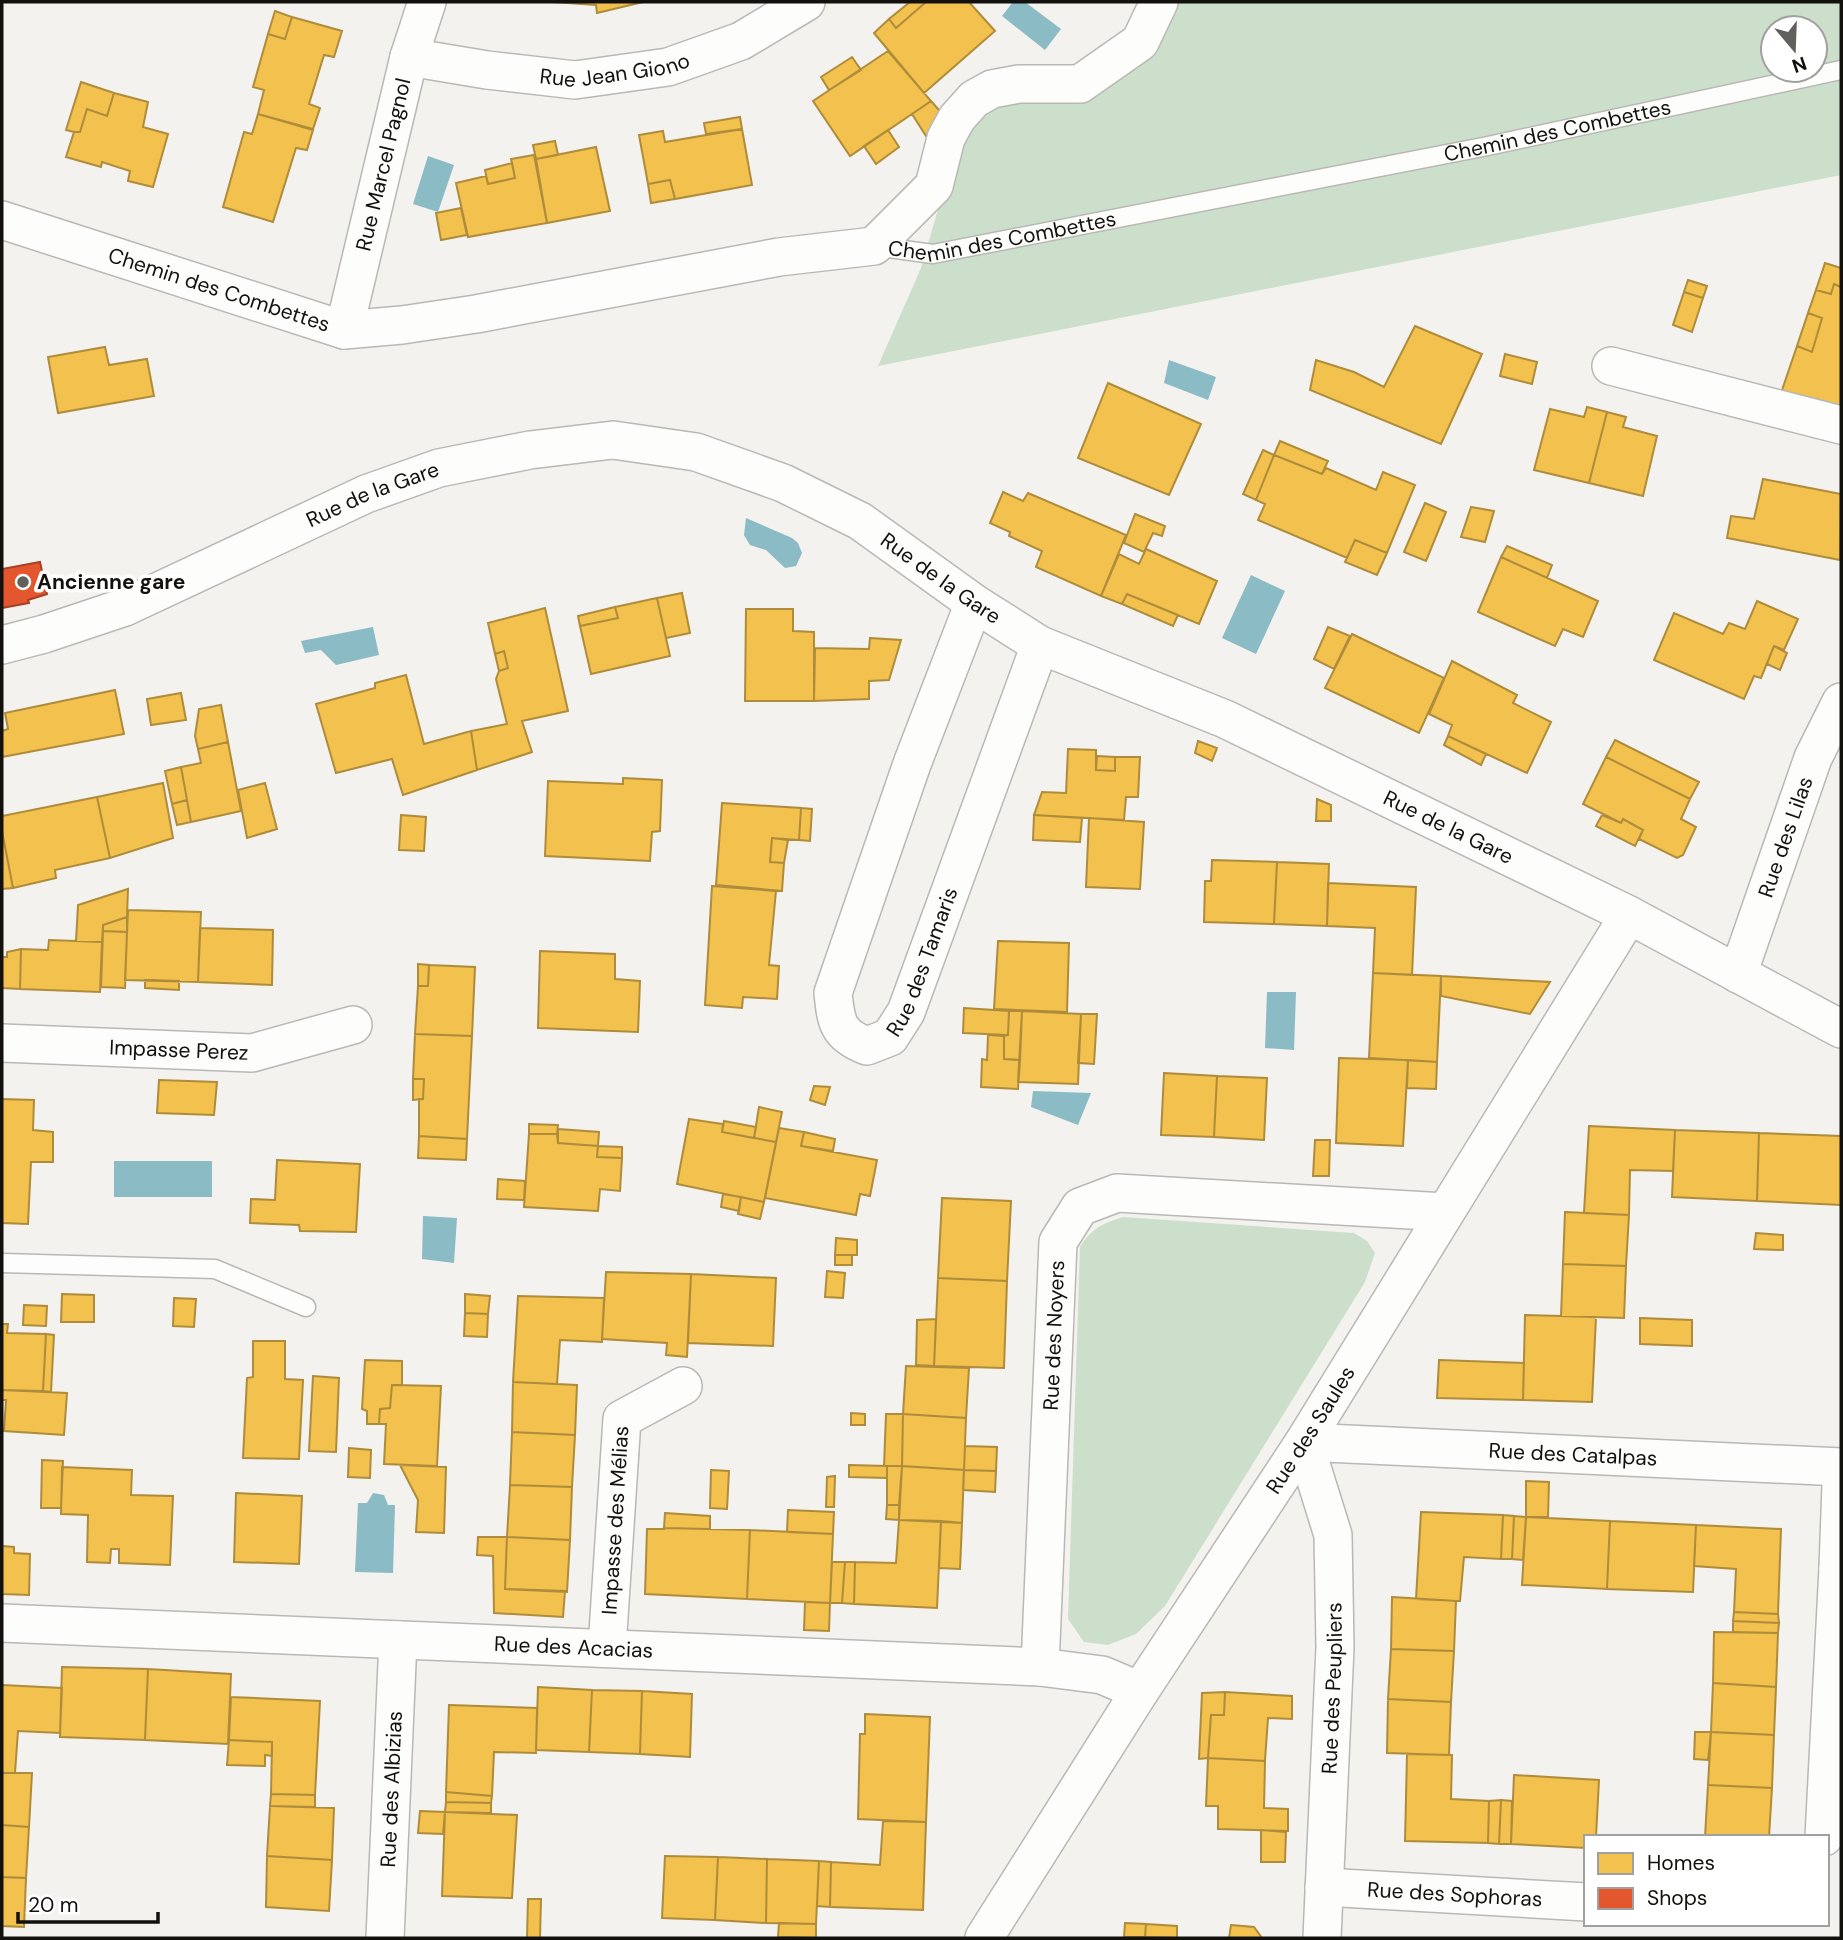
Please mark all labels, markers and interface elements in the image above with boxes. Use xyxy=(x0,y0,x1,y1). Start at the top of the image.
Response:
north arrow xyxy=(1759,14,1829,84)
street label: Rue Jean Giono xyxy=(538,46,694,94)
text: N xyxy=(1789,51,1810,79)
street label: Rue Marcel Pagnol xyxy=(349,75,417,254)
street label: Chemin des Combettes xyxy=(1442,93,1674,168)
street label: Chemin des Combettes xyxy=(886,205,1118,269)
street label: Chemin des Combettes xyxy=(105,241,333,339)
street label: Rue de la Gare xyxy=(302,455,443,534)
street label: Rue de la Gare xyxy=(875,526,1006,631)
place label: Ancienne gare xyxy=(37,568,185,596)
marker: Ancienne gare xyxy=(15,574,31,590)
street label: Rue des Lilas xyxy=(1752,773,1819,901)
street label: Rue de la Gare xyxy=(1379,784,1518,871)
street label: Rue des Tamaris xyxy=(880,883,964,1042)
street label: Impasse Perez xyxy=(109,1033,249,1067)
street label: Rue des Noyers xyxy=(1037,1260,1071,1411)
street label: Rue des Saules xyxy=(1260,1361,1361,1499)
street label: Impasse des Mélias xyxy=(595,1425,636,1616)
street label: Rue des Catalpas xyxy=(1488,1437,1658,1472)
street label: Rue des Peupliers xyxy=(1315,1602,1349,1775)
street label: Rue des Acacias xyxy=(493,1630,654,1665)
street label: Rue des Albizias xyxy=(374,1710,409,1868)
legend xyxy=(1584,1835,1829,1926)
text: Homes xyxy=(1647,1849,1715,1877)
street label: Rue des Sophoras xyxy=(1366,1875,1543,1913)
scale bar xyxy=(18,1881,158,1925)
text: Shops xyxy=(1647,1884,1707,1912)
text: 20 m xyxy=(28,1891,79,1919)

